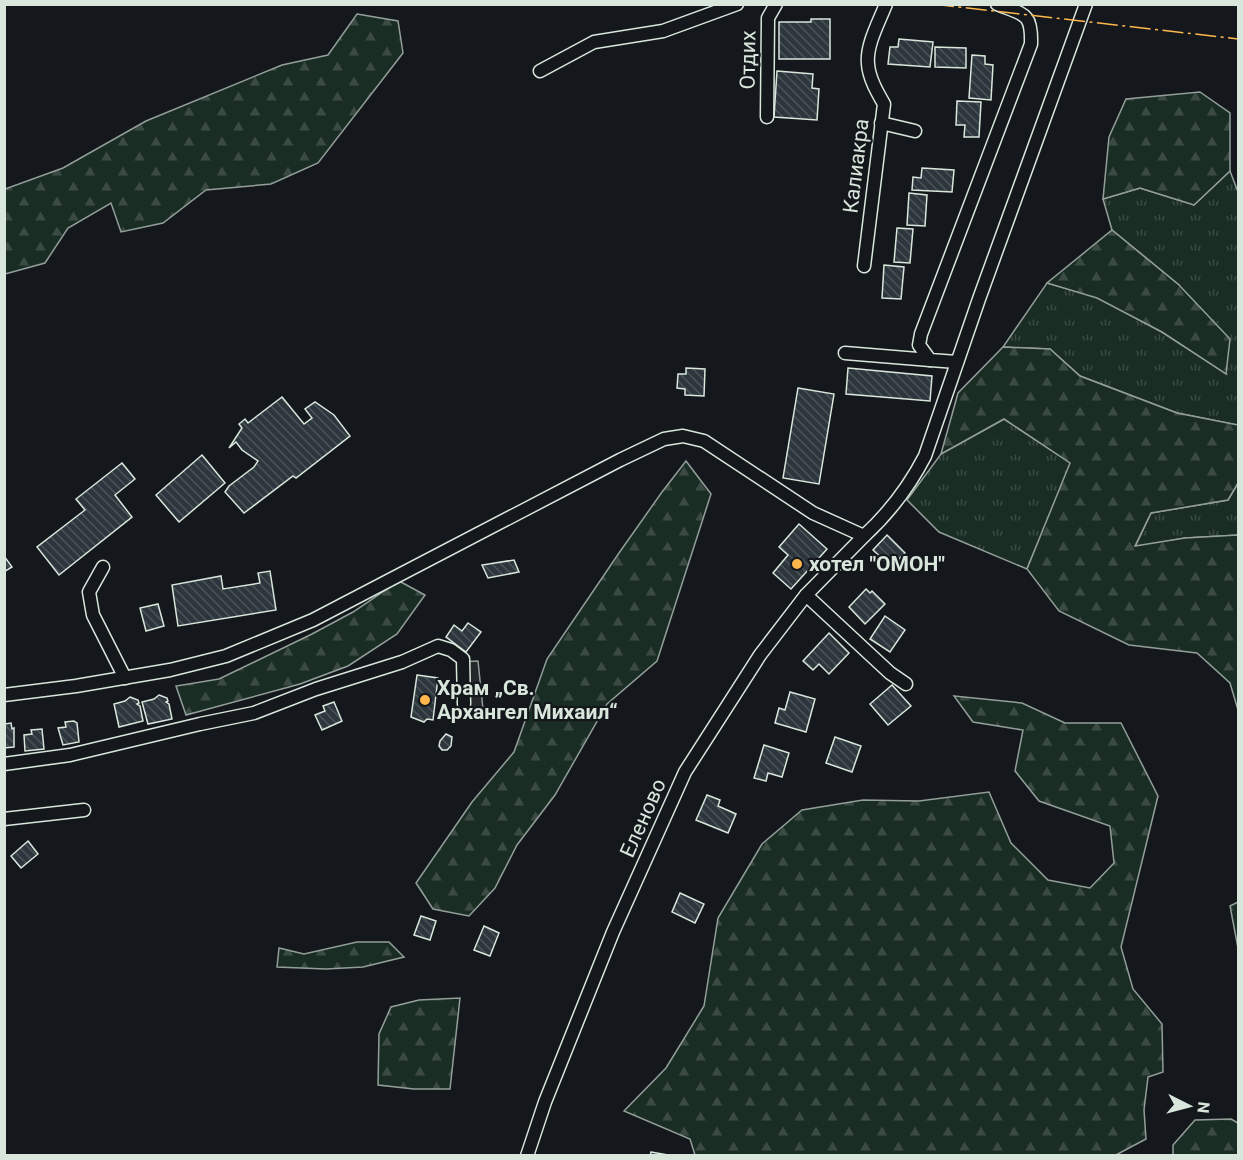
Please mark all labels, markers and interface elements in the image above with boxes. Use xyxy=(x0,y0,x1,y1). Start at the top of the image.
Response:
street label: Отдих xyxy=(735,30,761,90)
street label: Калиакра xyxy=(838,117,874,215)
place label: хотел "ОМОН" xyxy=(809,552,945,576)
marker: хотел "ОМОН" xyxy=(790,557,804,571)
place label: Храм „Св. Архангел Михаил“ xyxy=(437,676,618,724)
marker: Храм „Св. Архангел Михаил“ xyxy=(418,693,432,707)
street label: Еленово xyxy=(615,775,671,861)
north arrow xyxy=(1159,1076,1219,1136)
text: N xyxy=(1193,1101,1213,1114)

